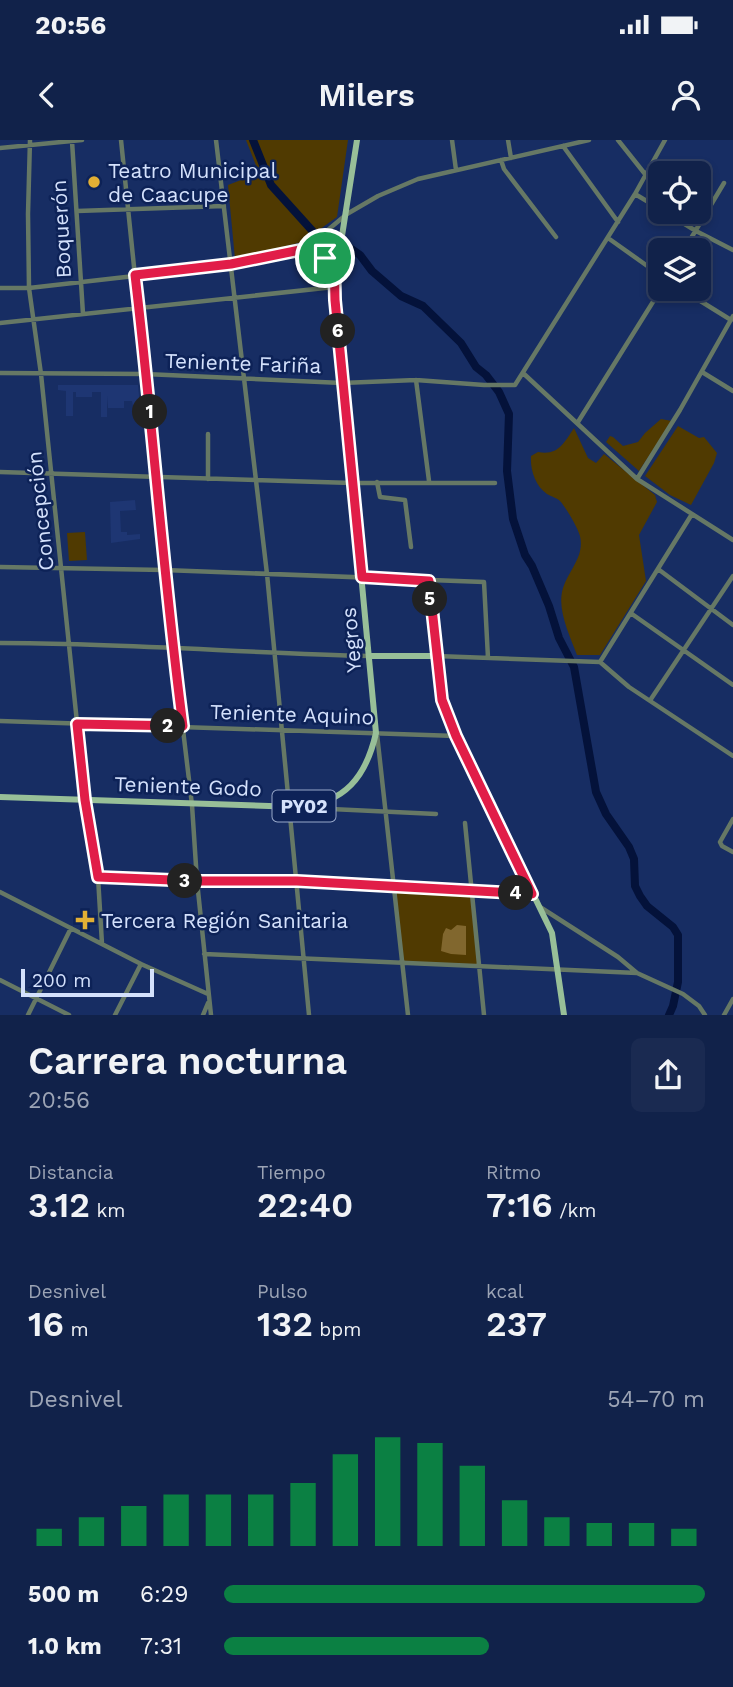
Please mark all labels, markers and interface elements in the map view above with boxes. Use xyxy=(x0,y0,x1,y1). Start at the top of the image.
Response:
text: 20:56 xyxy=(35,10,106,40)
icon: back xyxy=(28,76,66,114)
text: Milers xyxy=(318,76,415,114)
icon: person xyxy=(667,76,705,114)
place label: Teatro Municipal de Caacupe xyxy=(108,158,277,207)
map controls xyxy=(648,161,711,301)
button: locate xyxy=(648,161,711,224)
marker: Teatro Municipal de Caacupe xyxy=(86,174,102,190)
street label: Boquerón xyxy=(46,179,76,279)
pin xyxy=(295,228,355,288)
button: layers xyxy=(648,238,711,301)
icon: arrive xyxy=(306,239,344,277)
pin: 6 xyxy=(320,314,356,348)
text: 6 xyxy=(332,319,343,342)
street label: Teniente Fariña xyxy=(164,348,322,378)
pin: 1 xyxy=(132,394,168,430)
text: 1 xyxy=(145,400,154,423)
street label: Concepción xyxy=(21,450,59,572)
pin: 5 xyxy=(412,582,448,616)
text: 5 xyxy=(424,587,435,610)
street label: Yegros xyxy=(336,606,366,674)
street label: Teniente Aquino xyxy=(209,699,375,729)
pin: 2 xyxy=(150,708,186,744)
text: 2 xyxy=(162,714,173,737)
street label: Teniente Godo xyxy=(114,771,262,801)
road number: PY02 xyxy=(272,790,336,821)
pin: 3 xyxy=(168,864,202,898)
text: 3 xyxy=(179,869,190,892)
pin: 4 xyxy=(498,876,534,910)
text: 4 xyxy=(509,881,522,904)
place label: Tercera Región Sanitaria xyxy=(101,908,348,933)
marker: Tercera Región Sanitaria xyxy=(75,910,95,930)
scale bar xyxy=(21,966,154,998)
text: 200 m xyxy=(32,969,91,992)
button: share xyxy=(631,1038,705,1112)
text: Carrera nocturna xyxy=(28,1039,347,1083)
text: 20:56 xyxy=(28,1087,90,1114)
text: Distancia xyxy=(28,1161,114,1184)
text: Tiempo xyxy=(257,1161,326,1184)
text: Ritmo xyxy=(486,1161,541,1184)
text: 3.12 xyxy=(28,1184,90,1226)
text: 22:40 xyxy=(257,1184,353,1226)
text: 7:16 xyxy=(486,1184,553,1226)
text: km xyxy=(90,1199,125,1222)
text: /km xyxy=(553,1199,596,1222)
text: Desnivel xyxy=(28,1280,106,1303)
text: Pulso xyxy=(257,1280,308,1303)
text: kcal xyxy=(486,1280,524,1303)
text: 16 xyxy=(28,1303,64,1345)
text: 132 xyxy=(257,1303,313,1345)
text: 237 xyxy=(486,1303,547,1345)
text: m xyxy=(64,1318,89,1341)
text: bpm xyxy=(313,1318,361,1341)
text: Desnivel xyxy=(28,1386,123,1413)
text: 54–70 m xyxy=(607,1386,705,1413)
text: 500 m xyxy=(28,1581,99,1608)
text: 6:29 xyxy=(140,1581,188,1608)
text: 1.0 km xyxy=(28,1633,102,1660)
text: 7:31 xyxy=(140,1633,182,1660)

